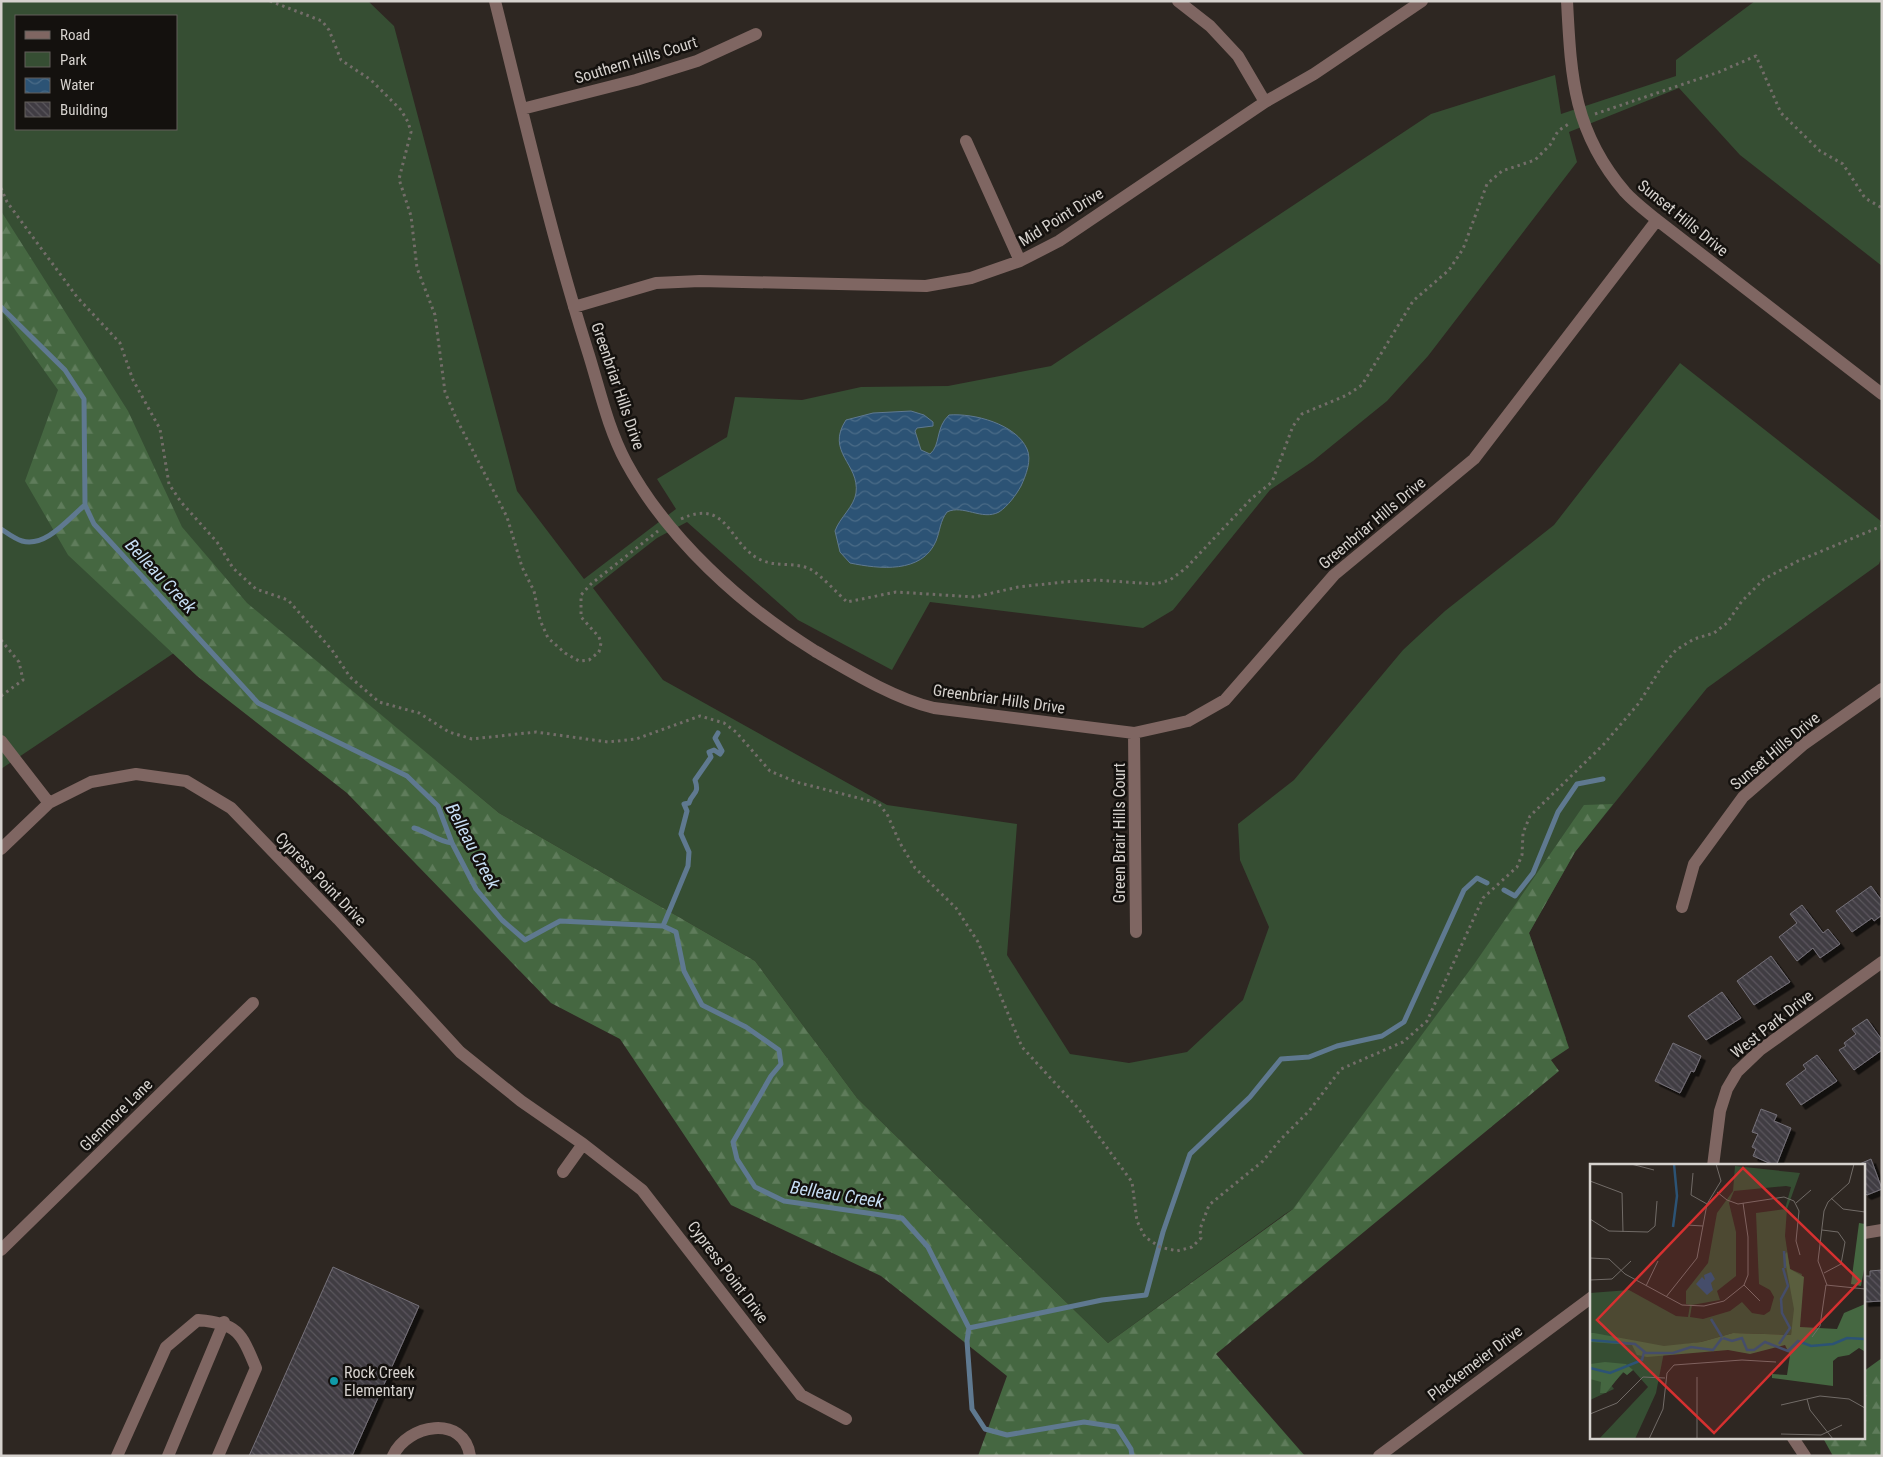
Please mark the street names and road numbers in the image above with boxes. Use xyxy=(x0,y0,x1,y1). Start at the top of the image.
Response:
street label: Southern Hills Court xyxy=(572,32,700,88)
street label: Sunset Hills Drive xyxy=(1634,176,1732,260)
street label: Mid Point Drive xyxy=(1015,184,1107,250)
street label: Greenbriar Hills Drive xyxy=(587,320,649,452)
street label: Greenbriar Hills Drive xyxy=(1315,473,1429,573)
street label: Greenbriar Hills Drive xyxy=(932,680,1066,718)
street label: Sunset Hills Drive xyxy=(1726,708,1824,794)
street label: Green Brair Hills Court xyxy=(1110,762,1129,903)
street label: Cypress Point Drive xyxy=(272,828,370,930)
street label: West Park Drive xyxy=(1727,986,1817,1062)
street label: Glenmore Lane xyxy=(76,1075,156,1155)
street label: Cypress Point Drive xyxy=(684,1217,772,1327)
street label: Plackemeier Drive xyxy=(1424,1321,1526,1405)

